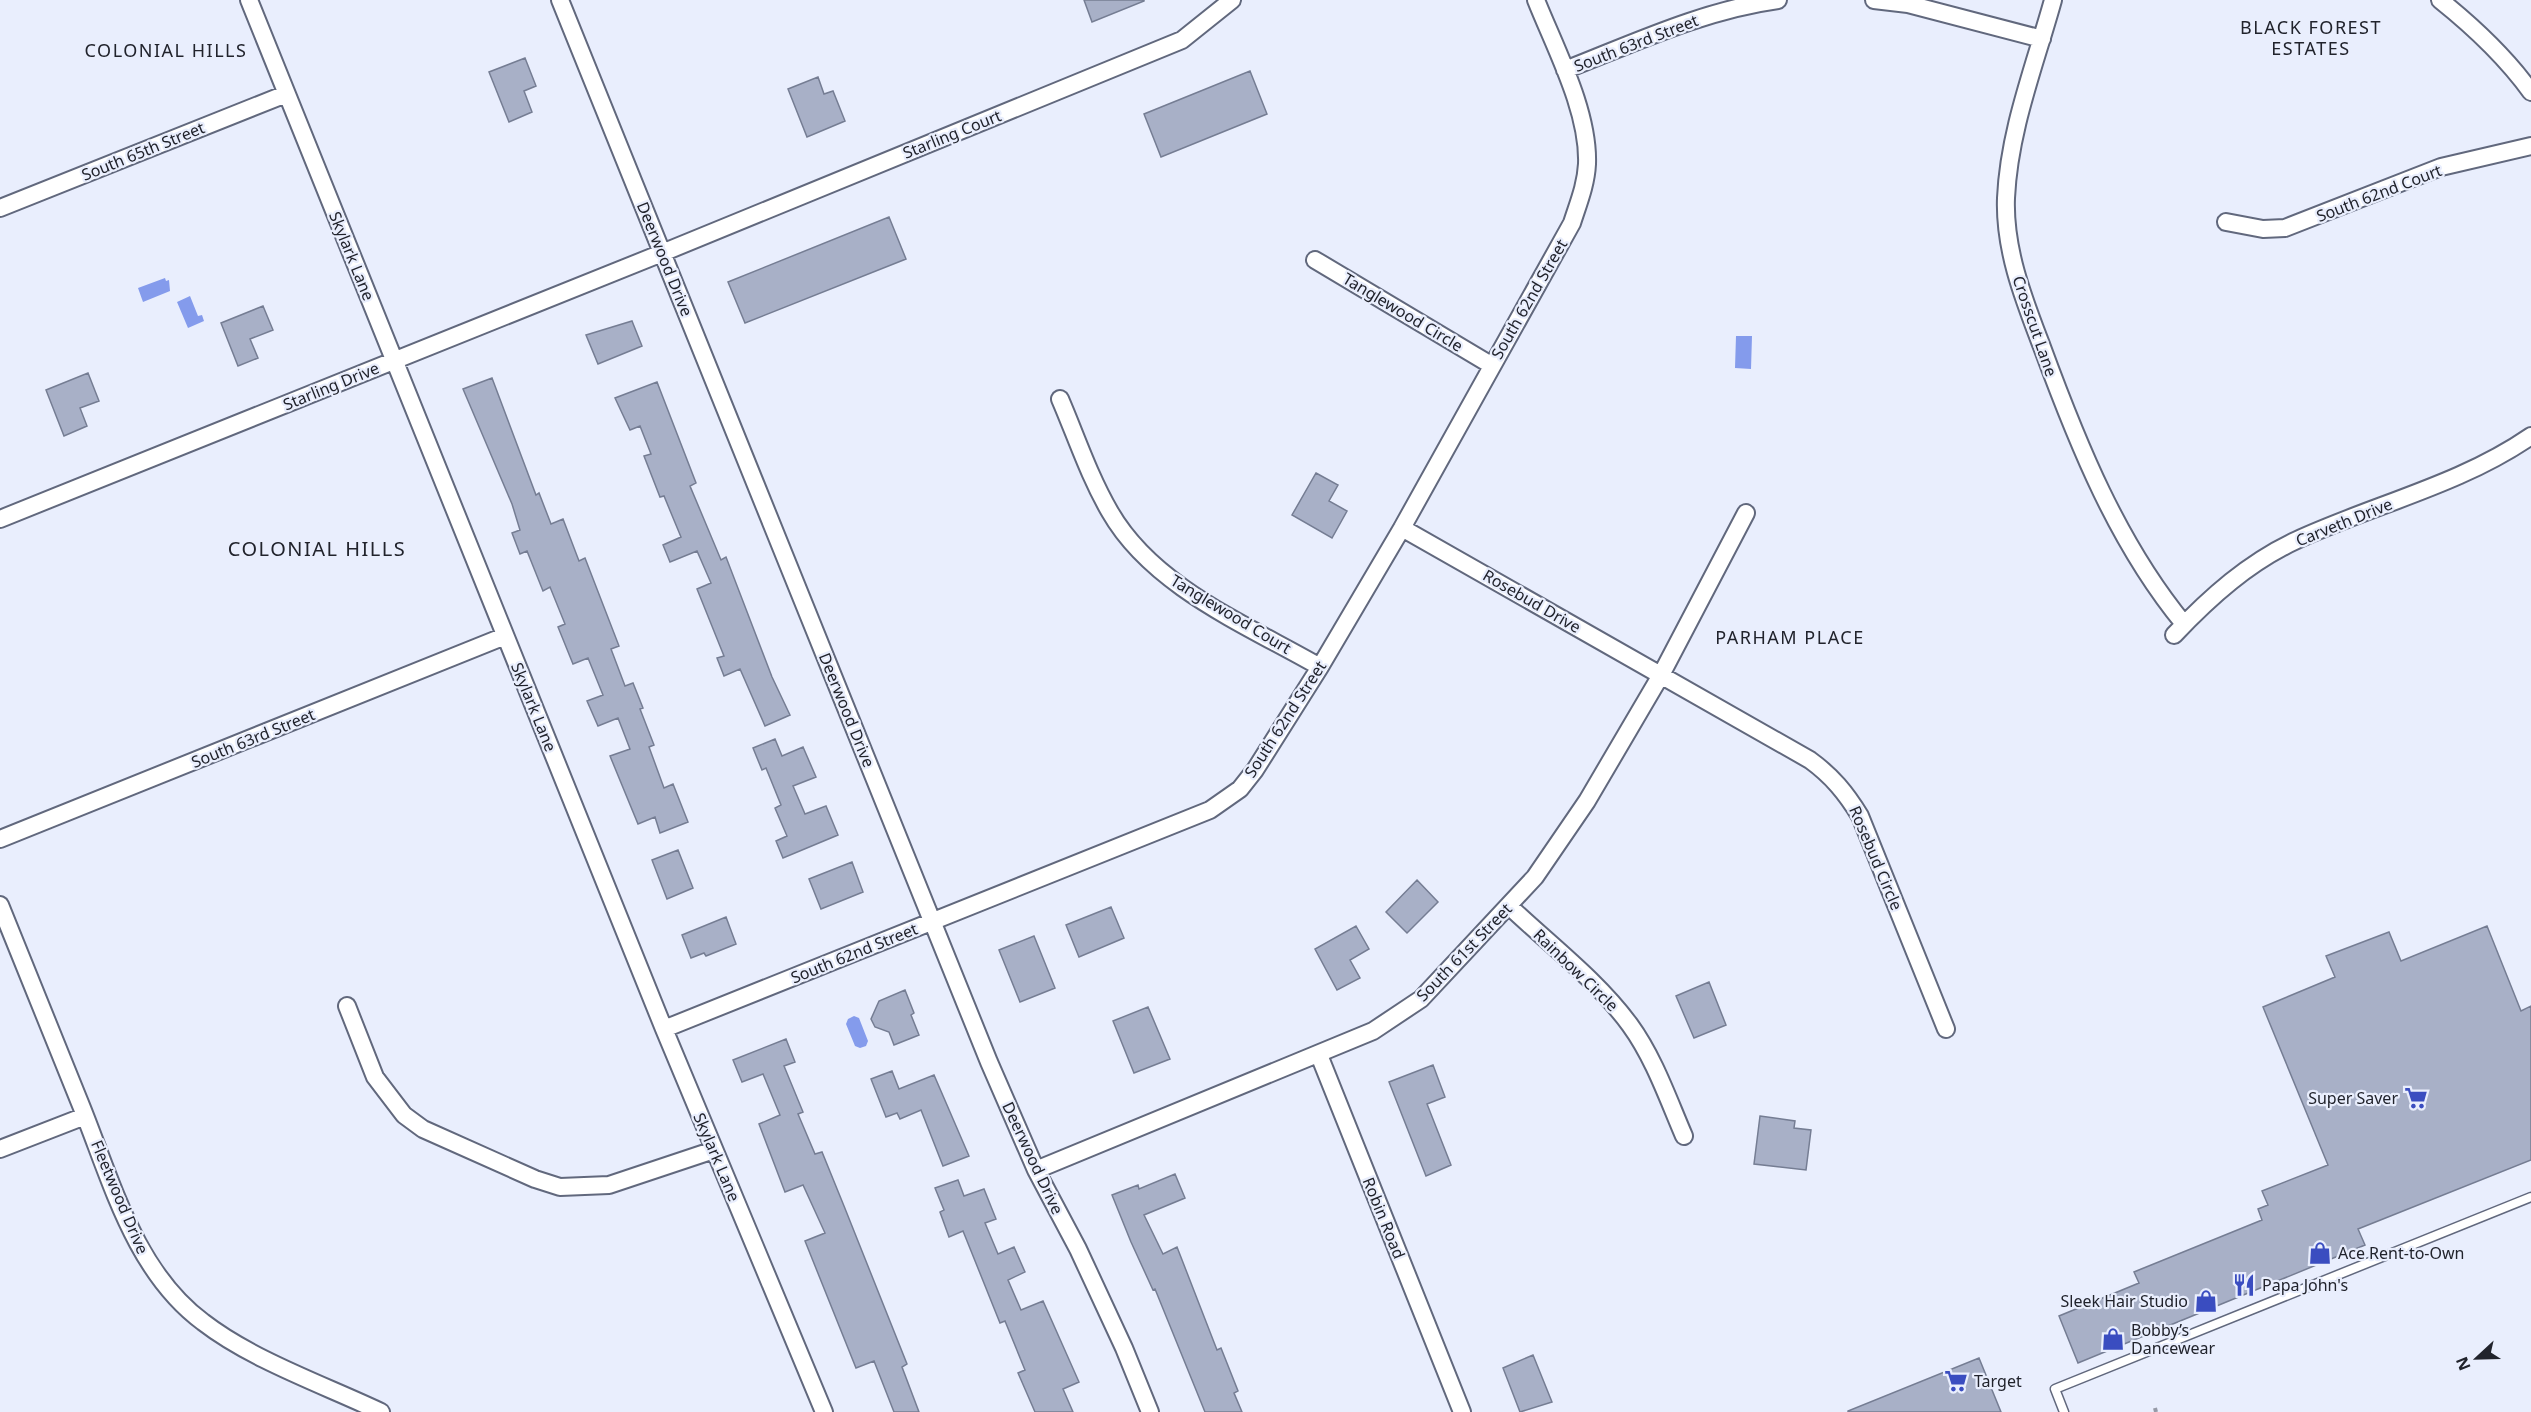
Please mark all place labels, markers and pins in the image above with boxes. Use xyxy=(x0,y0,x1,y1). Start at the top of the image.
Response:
supermarket icon: Super Saver xyxy=(2403,1085,2429,1111)
place label: Super Saver xyxy=(2308,1087,2398,1109)
shop icon: Ace Rent-to-Own xyxy=(2307,1240,2333,1266)
place label: Ace Rent-to-Own xyxy=(2338,1242,2464,1264)
restaurant icon: Papa John's xyxy=(2231,1272,2257,1298)
place label: Papa John's xyxy=(2262,1274,2348,1296)
shop icon: Sleek Hair Studio xyxy=(2193,1288,2219,1314)
place label: Sleek Hair Studio xyxy=(2061,1290,2188,1312)
place label: Bobby’s Dancewear xyxy=(2131,1319,2216,1359)
shop icon: Bobby’s Dancewear xyxy=(2100,1326,2126,1352)
supermarket icon: Target xyxy=(1943,1368,1969,1394)
place label: Target xyxy=(1974,1370,2022,1392)

